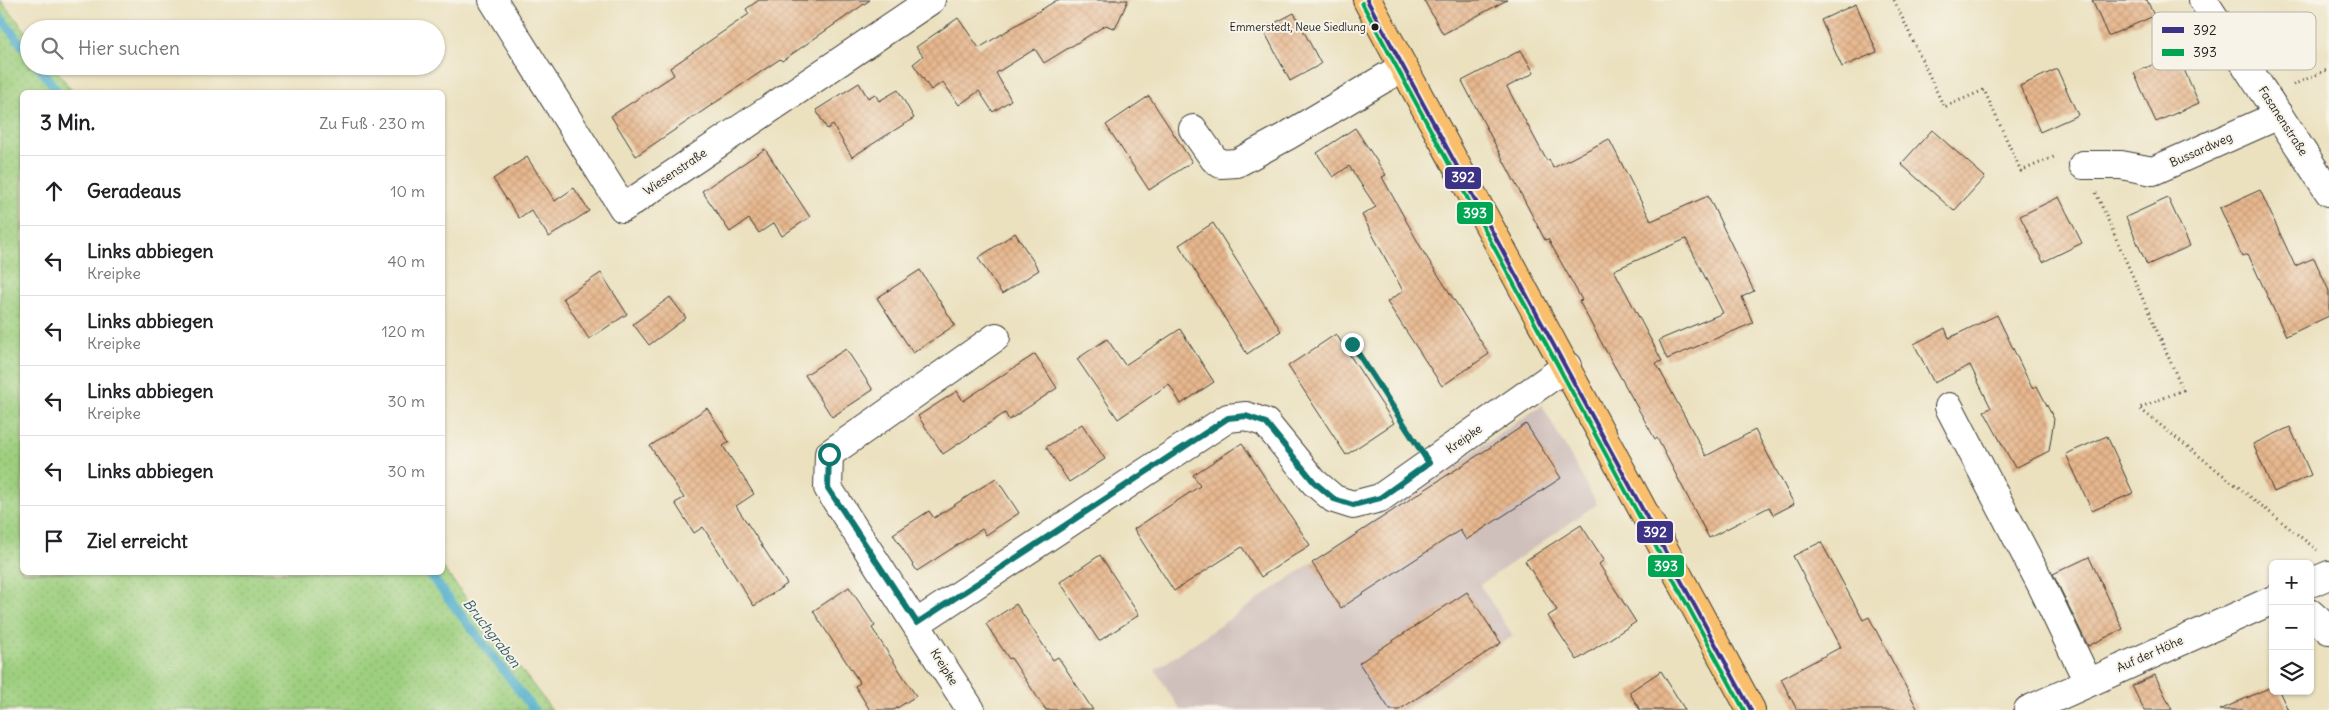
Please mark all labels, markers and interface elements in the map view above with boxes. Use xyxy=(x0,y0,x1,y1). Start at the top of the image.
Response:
legend xyxy=(2152,12,2316,70)
search box xyxy=(20,20,445,75)
place label: Emmerstedt, Neue Siedlung xyxy=(1230,20,1366,34)
text: 392 xyxy=(2193,21,2217,39)
marker: Emmerstedt, Neue Siedlung xyxy=(1370,22,1380,32)
icon: search xyxy=(38,34,66,62)
text: Hier suchen xyxy=(78,36,180,60)
text: 393 xyxy=(2193,43,2217,61)
street label: Fasanenstraße xyxy=(2255,83,2311,158)
text: 3 Min. xyxy=(40,109,95,136)
text: Zu Fuß · 230 m xyxy=(319,113,425,133)
street label: Bussardweg xyxy=(2167,129,2234,170)
street label: Wiesenstraße xyxy=(640,145,709,198)
line badge: 392 xyxy=(1444,166,1482,190)
text: 392 xyxy=(1451,168,1475,186)
icon: ahead xyxy=(40,177,68,205)
text: Geradeaus xyxy=(87,179,181,203)
text: 10 m xyxy=(390,181,425,201)
line badge: 393 xyxy=(1456,201,1494,225)
text: 393 xyxy=(1463,204,1487,222)
text: Links abbiegen xyxy=(87,239,214,263)
icon: left xyxy=(40,247,68,275)
text: 40 m xyxy=(387,251,425,271)
text: Kreipke xyxy=(87,263,141,283)
text: Links abbiegen xyxy=(87,309,214,333)
icon: left xyxy=(40,317,68,345)
text: 120 m xyxy=(382,321,425,341)
text: Kreipke xyxy=(87,333,141,353)
route end xyxy=(1341,333,1364,356)
text: Links abbiegen xyxy=(87,379,214,403)
icon: left xyxy=(40,387,68,415)
text: 30 m xyxy=(388,391,425,411)
text: Kreipke xyxy=(87,403,141,423)
street label: Kreipke xyxy=(1443,421,1485,456)
route start xyxy=(818,443,841,466)
icon: left xyxy=(40,457,68,485)
text: Links abbiegen xyxy=(87,459,214,483)
text: 30 m xyxy=(388,461,425,481)
line badge: 392 xyxy=(1636,520,1674,544)
text: 392 xyxy=(1643,523,1667,541)
icon: arrive xyxy=(40,527,68,555)
text: Ziel erreicht xyxy=(87,529,188,553)
line badge: 393 xyxy=(1647,554,1685,578)
text: 393 xyxy=(1654,557,1678,575)
map controls xyxy=(2269,560,2314,695)
button: + xyxy=(2269,560,2314,605)
water label: Bruchgraben xyxy=(459,595,525,672)
button: − xyxy=(2269,605,2314,650)
street label: Auf der Höhe xyxy=(2114,632,2185,675)
street label: Kreipke xyxy=(927,646,962,688)
button: layers xyxy=(2269,650,2314,695)

